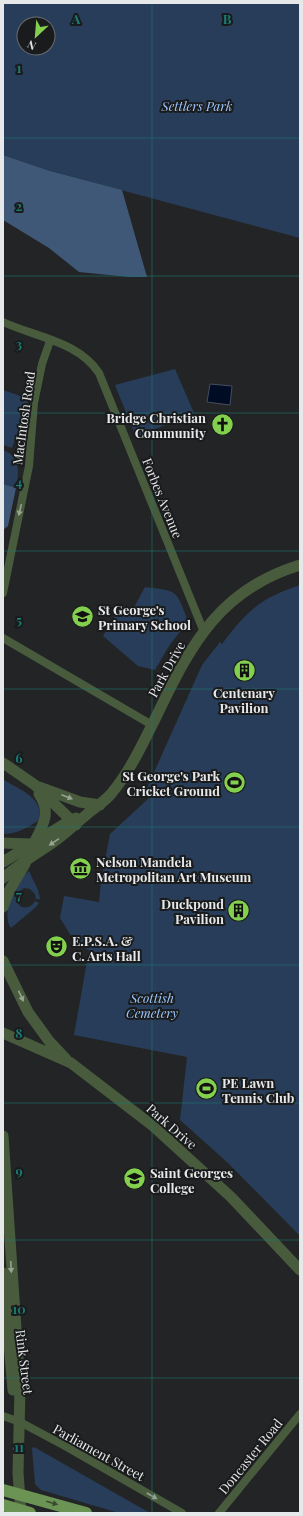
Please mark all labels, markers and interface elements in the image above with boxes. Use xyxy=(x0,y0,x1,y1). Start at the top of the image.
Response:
text: A xyxy=(71,10,81,27)
text: B xyxy=(223,10,232,27)
north arrow xyxy=(16,16,56,56)
text: N xyxy=(24,37,38,54)
text: 1 xyxy=(17,59,22,76)
park label: Settlers Park xyxy=(160,97,233,114)
text: 2 xyxy=(16,197,23,214)
text: 3 xyxy=(16,335,22,352)
street label: MacIntosh Road xyxy=(8,370,38,466)
place label: Bridge Christian Community xyxy=(106,409,206,441)
church icon: Bridge Christian Community xyxy=(209,411,235,437)
street label: Forbes Avenue xyxy=(139,455,187,541)
text: 4 xyxy=(16,473,23,490)
one-way arrow xyxy=(17,504,23,517)
place label: St George's Primary School xyxy=(98,601,191,633)
school or university icon: St George's Primary School xyxy=(70,603,96,629)
text: 5 xyxy=(16,611,22,628)
street label: Park Drive xyxy=(144,638,189,700)
building icon: Centenary Pavilion xyxy=(231,657,257,683)
place label: Centenary Pavilion xyxy=(213,684,275,716)
text: 6 xyxy=(15,749,23,766)
place label: St George's Park Cricket Ground xyxy=(122,767,220,799)
sports icon: St George's Park Cricket Ground xyxy=(222,769,248,795)
one-way arrow xyxy=(61,795,73,801)
one-way arrow xyxy=(48,838,59,846)
place label: Nelson Mandela Metropolitan Art Museum xyxy=(96,853,252,885)
museum icon: Nelson Mandela Metropolitan Art Museum xyxy=(67,855,93,881)
text: 7 xyxy=(16,886,22,903)
place label: Duckpond Pavilion xyxy=(161,895,224,927)
building icon: Duckpond Pavilion xyxy=(226,897,252,923)
place label: E.P.S.A. & C. Arts Hall xyxy=(72,932,141,964)
theatre icon: E.P.S.A. & C. Arts Hall xyxy=(44,934,70,960)
park label: Scottish Cemetery xyxy=(126,989,178,1021)
one-way arrow xyxy=(18,990,24,1002)
text: 8 xyxy=(15,1024,23,1041)
place label: PE Lawn Tennis Club xyxy=(222,1074,295,1106)
sports icon: PE Lawn Tennis Club xyxy=(193,1076,219,1102)
street label: Park Drive xyxy=(143,1099,201,1153)
text: 9 xyxy=(15,1162,23,1179)
place label: Saint Georges College xyxy=(150,1164,233,1196)
school or university icon: Saint Georges College xyxy=(121,1166,147,1192)
one-way arrow xyxy=(8,1261,15,1273)
text: 10 xyxy=(12,1300,26,1317)
street label: Rink Street xyxy=(13,1329,37,1396)
street label: Doncaster Road xyxy=(214,1414,286,1497)
street label: Parliament Street xyxy=(50,1420,148,1484)
text: 11 xyxy=(14,1438,24,1455)
one-way arrow xyxy=(146,1492,158,1499)
one-way arrow xyxy=(47,1500,59,1506)

